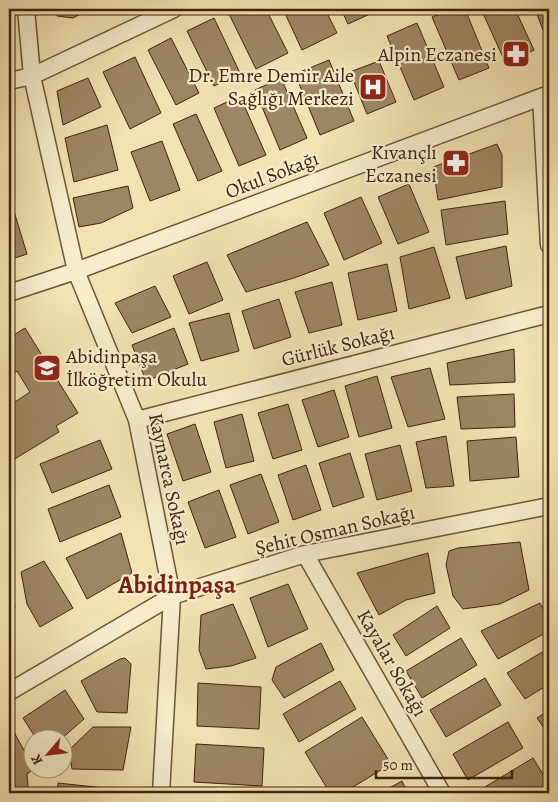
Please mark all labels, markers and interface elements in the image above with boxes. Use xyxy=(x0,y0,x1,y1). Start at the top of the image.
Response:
pharmacy icon: Alpin Eczanesi xyxy=(501,39,531,69)
place label: Alpin Eczanesi xyxy=(377,41,497,68)
place label: Dr. Emre Demir Aile Sağlığı Merkezi xyxy=(188,62,354,112)
hospital icon: Dr. Emre Demir Aile Sağlığı Merkezi xyxy=(358,72,388,102)
place label: Kıvançlı Eczanesi xyxy=(365,139,437,189)
street label: Okul Sokağı xyxy=(221,145,323,205)
pharmacy icon: Kıvançlı Eczanesi xyxy=(441,148,471,178)
street label: Gürlük Sokağı xyxy=(279,319,397,373)
place label: Abidinpaşa İlköğretim Okulu xyxy=(65,343,207,393)
school or university icon: Abidinpaşa İlköğretim Okulu xyxy=(32,353,62,383)
street label: Kaynarca Sokağı xyxy=(142,411,196,547)
street label: Şehit Osman Sokağı xyxy=(252,498,418,562)
district label: Abidinpaşa xyxy=(117,568,236,602)
street label: Kayalar Sokağı xyxy=(350,604,434,722)
north arrow xyxy=(22,730,72,780)
scale bar xyxy=(376,747,512,779)
text: K xyxy=(26,751,48,768)
text: 50 m xyxy=(383,755,413,775)

